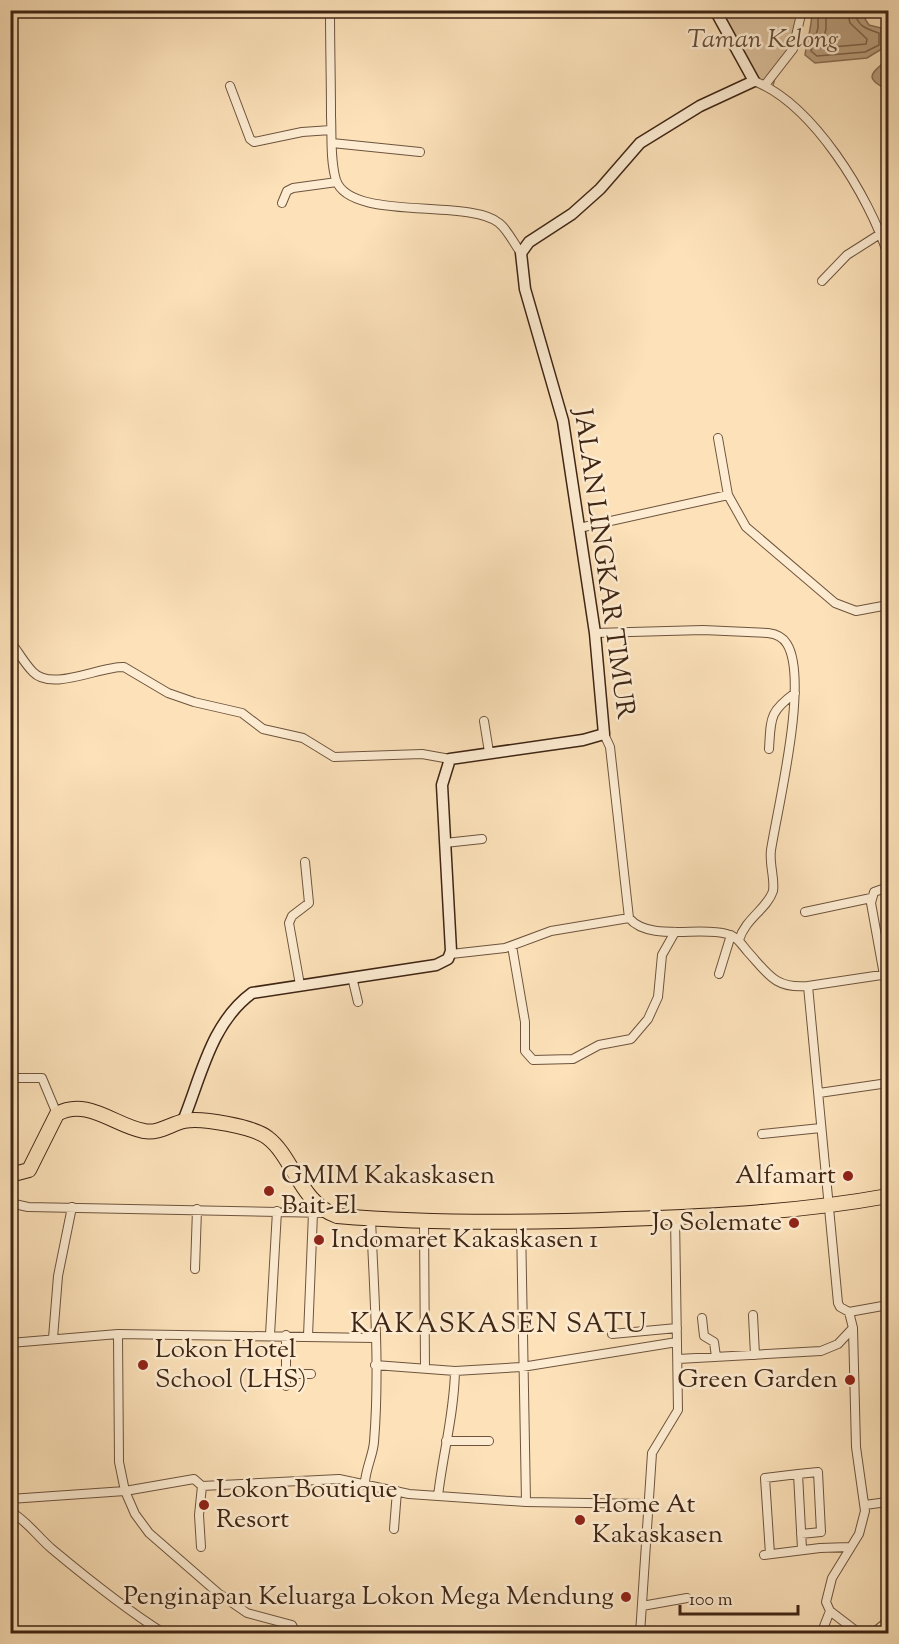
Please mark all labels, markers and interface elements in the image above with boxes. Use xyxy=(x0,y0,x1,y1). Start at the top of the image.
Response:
park label: Taman Kelong xyxy=(687,22,839,59)
street label: JALAN LINGKAR TIMUR xyxy=(563,405,643,722)
place label: GMIM Kakaskasen Bait-El xyxy=(281,1158,495,1225)
place label: Alfamart xyxy=(735,1158,836,1195)
marker: Alfamart xyxy=(841,1169,855,1183)
marker: GMIM Kakaskasen Bait-El xyxy=(262,1184,276,1198)
place label: Jo Solemate xyxy=(650,1205,782,1242)
marker: Jo Solemate xyxy=(787,1216,801,1230)
place label: Indomaret Kakaskasen 1 xyxy=(331,1222,598,1259)
marker: Indomaret Kakaskasen 1 xyxy=(312,1233,326,1247)
district label: KAKASKASEN SATU xyxy=(350,1306,648,1345)
place label: Lokon Hotel School (LHS) xyxy=(155,1332,307,1399)
marker: Lokon Hotel School (LHS) xyxy=(136,1358,150,1372)
place label: Green Garden xyxy=(677,1362,838,1399)
marker: Green Garden xyxy=(843,1373,857,1387)
place label: Lokon Boutique Resort xyxy=(216,1472,398,1539)
place label: Home At Kakaskasen xyxy=(592,1487,723,1554)
marker: Lokon Boutique Resort xyxy=(197,1498,211,1512)
marker: Home At Kakaskasen xyxy=(573,1513,587,1527)
scale bar xyxy=(680,1578,798,1616)
place label: Penginapan Keluarga Lokon Mega Mendung xyxy=(123,1579,614,1616)
text: 100 m xyxy=(689,1588,733,1614)
marker: Penginapan Keluarga Lokon Mega Mendung xyxy=(619,1590,633,1604)

